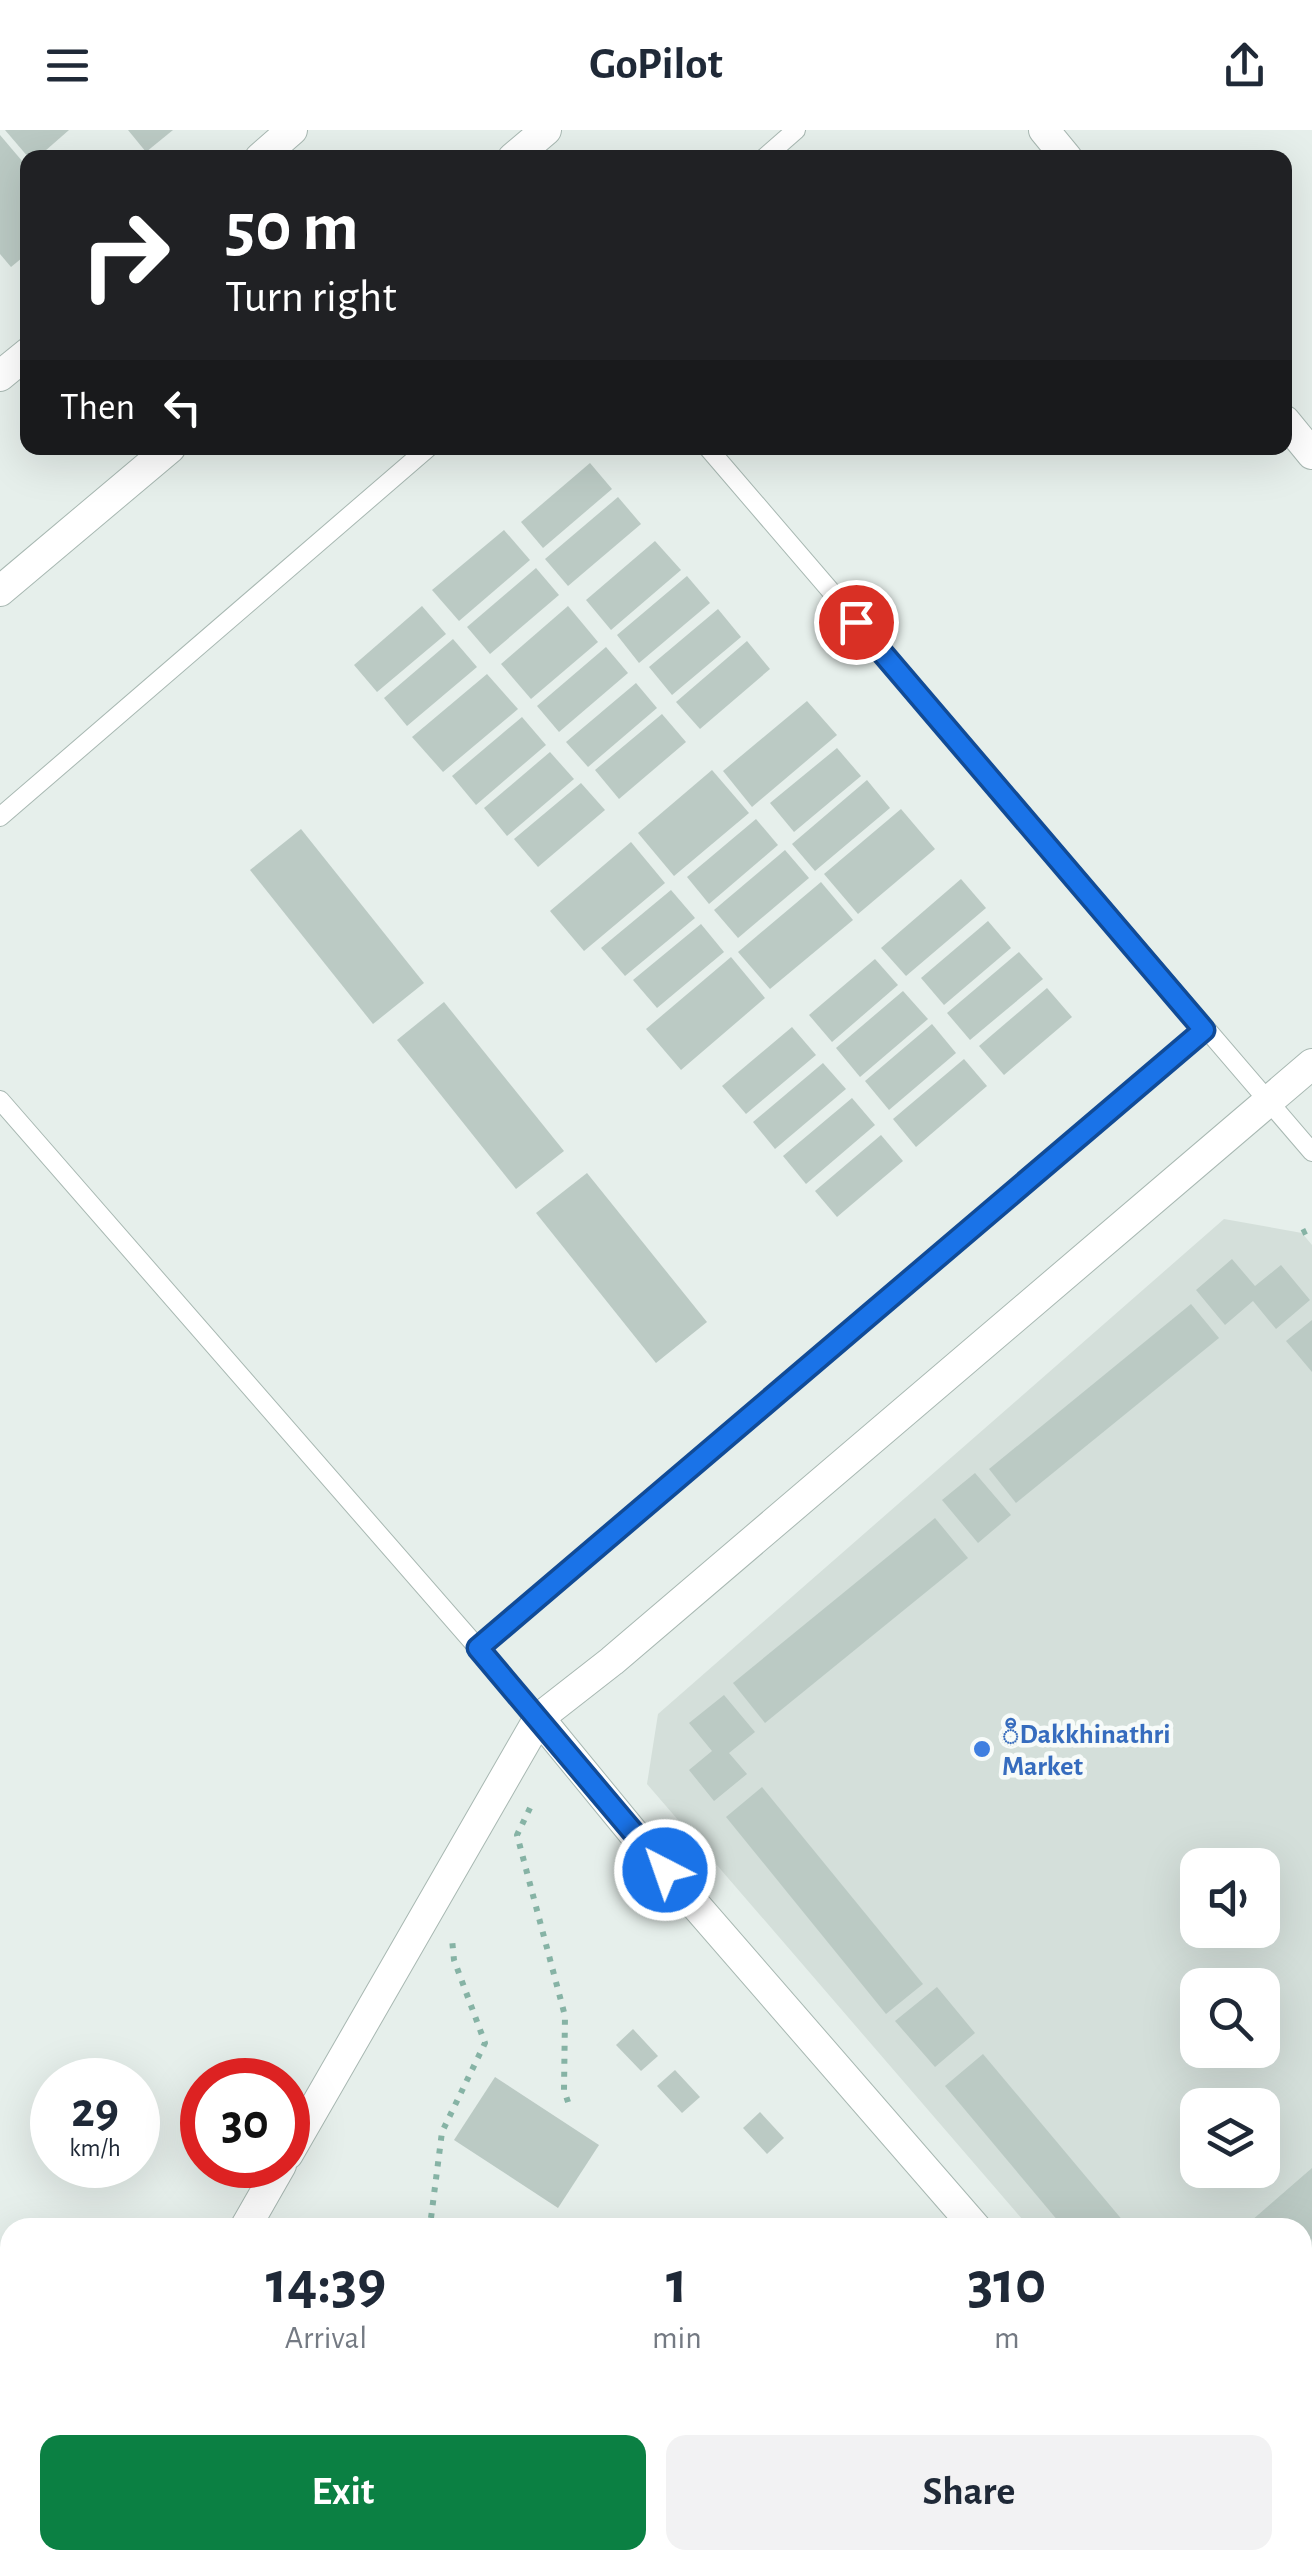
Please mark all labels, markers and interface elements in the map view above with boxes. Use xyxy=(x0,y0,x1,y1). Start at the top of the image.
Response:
icon: menu xyxy=(40,38,95,93)
icon: share xyxy=(1217,38,1272,93)
text: GoPilot xyxy=(589,42,723,87)
icon: right xyxy=(60,190,190,320)
text: 50 m xyxy=(225,193,359,263)
text: Turn right xyxy=(225,275,397,320)
icon: left xyxy=(155,380,210,435)
text: Then xyxy=(60,389,135,427)
pin xyxy=(814,580,899,665)
icon: arrive xyxy=(829,595,884,650)
place label: ီDakkhinathri Market xyxy=(1002,1717,1171,1781)
marker: ီDakkhinathri Market xyxy=(971,1738,993,1760)
position arrow xyxy=(613,1818,717,1922)
map controls xyxy=(1180,1848,1280,2188)
button: sound xyxy=(1180,1848,1280,1948)
button: search xyxy=(1180,1968,1280,2068)
speed limit sign: 30 xyxy=(180,2058,310,2188)
text: 29 xyxy=(71,2086,119,2136)
button: layers xyxy=(1180,2088,1280,2188)
text: km/h xyxy=(69,2136,121,2161)
text: 14:39 xyxy=(266,2254,386,2314)
text: 1 xyxy=(666,2254,688,2314)
text: 310 xyxy=(967,2254,1046,2314)
text: Arrival xyxy=(285,2322,367,2354)
text: min xyxy=(652,2322,702,2354)
text: m xyxy=(994,2322,1020,2354)
button: Exit xyxy=(40,2435,646,2550)
button: Share xyxy=(666,2435,1272,2550)

